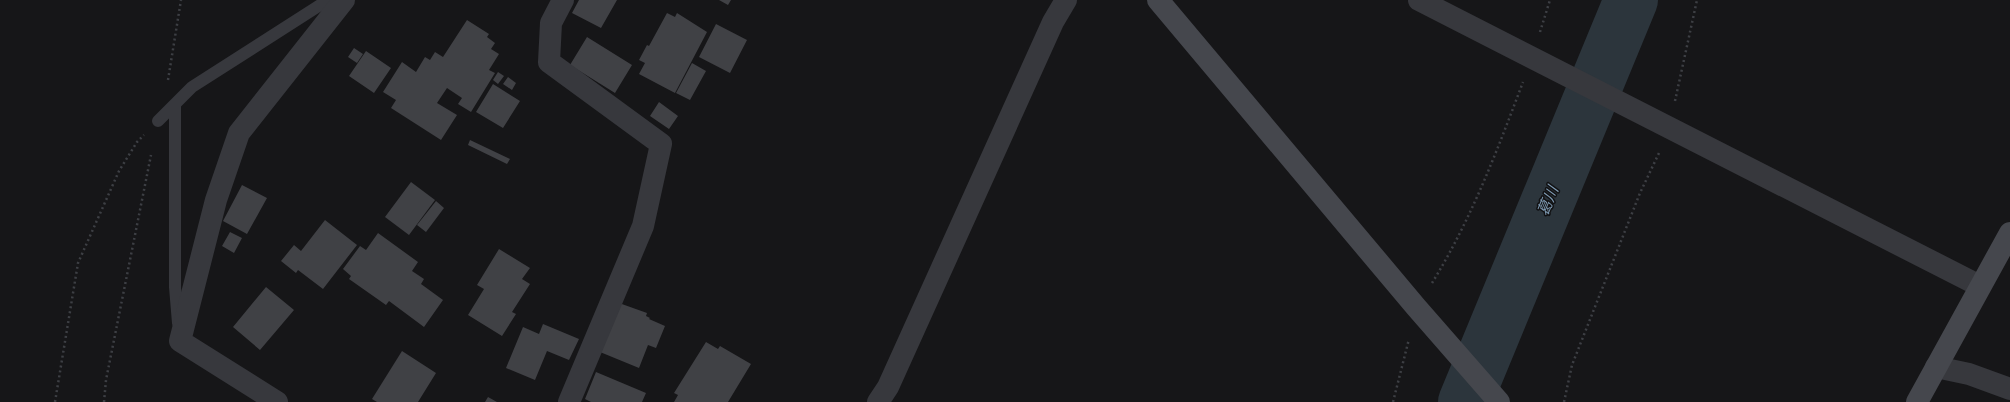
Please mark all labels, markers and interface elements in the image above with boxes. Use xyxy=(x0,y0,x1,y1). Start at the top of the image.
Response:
water label: 葛川 xyxy=(1534,182,1563,218)

